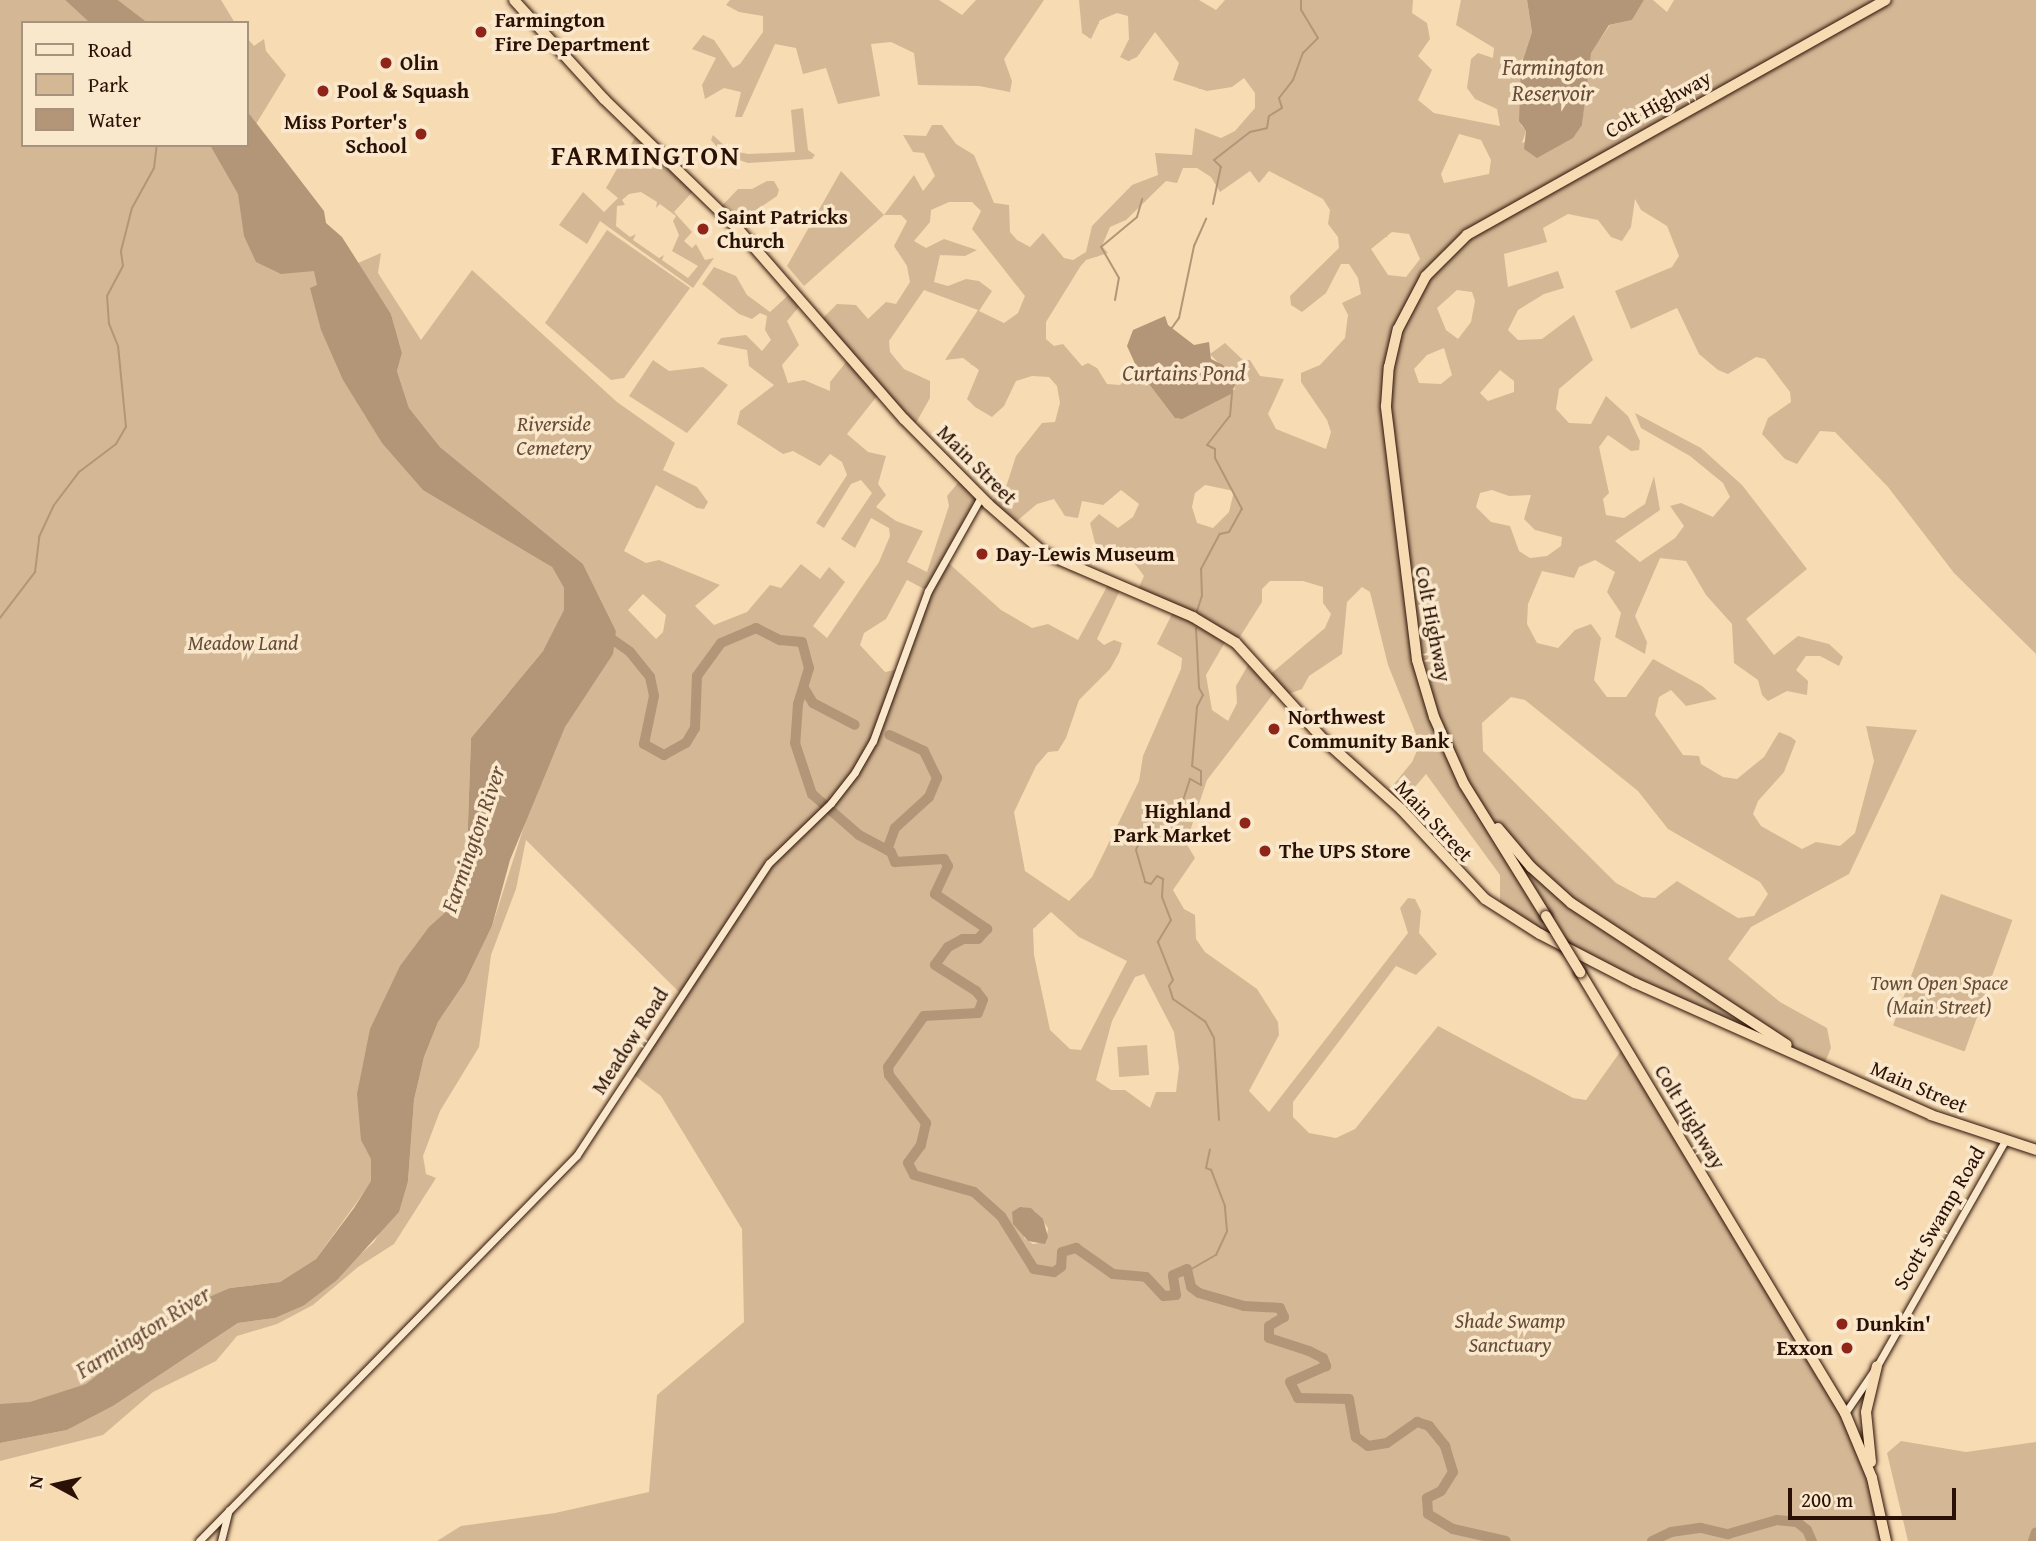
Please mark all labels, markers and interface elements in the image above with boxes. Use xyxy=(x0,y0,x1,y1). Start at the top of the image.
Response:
place label: Farmington Fire Department xyxy=(495,7,650,57)
legend xyxy=(21,21,248,147)
marker: Farmington Fire Department xyxy=(473,24,489,40)
text: Road xyxy=(88,34,132,65)
place label: Olin xyxy=(400,50,439,76)
water label: Farmington Reservoir xyxy=(1502,53,1604,107)
marker: Olin xyxy=(378,55,394,71)
street label: Colt Highway xyxy=(1601,65,1715,143)
text: Park xyxy=(88,69,129,100)
place label: Pool & Squash xyxy=(337,78,469,104)
marker: Pool & Squash xyxy=(315,83,331,99)
text: Water xyxy=(88,104,141,135)
place label: Miss Porter's School xyxy=(284,109,407,159)
marker: Miss Porter's School xyxy=(413,126,429,142)
district label: FARMINGTON xyxy=(552,138,740,172)
place label: Saint Patricks Church xyxy=(717,204,848,254)
marker: Saint Patricks Church xyxy=(695,221,711,237)
water label: Curtains Pond xyxy=(1122,359,1246,387)
park label: Riverside Cemetery xyxy=(516,411,592,461)
street label: Main Street xyxy=(932,420,1022,510)
place label: Day-Lewis Museum xyxy=(996,541,1175,567)
marker: Day-Lewis Museum xyxy=(974,546,990,562)
street label: Colt Highway xyxy=(1409,564,1457,684)
park label: Meadow Land xyxy=(188,630,298,656)
place label: Northwest Community Bank xyxy=(1288,704,1449,754)
marker: Northwest Community Bank xyxy=(1266,721,1282,737)
water label: Farmington River xyxy=(435,762,511,916)
street label: Main Street xyxy=(1390,775,1478,867)
place label: Highland Park Market xyxy=(1114,798,1231,848)
marker: Highland Park Market xyxy=(1237,815,1253,831)
place label: The UPS Store xyxy=(1279,838,1411,864)
marker: The UPS Store xyxy=(1257,843,1273,859)
park label: Town Open Space (Main Street) xyxy=(1870,970,2008,1020)
street label: Meadow Road xyxy=(586,983,674,1099)
street label: Main Street xyxy=(1867,1055,1971,1119)
street label: Colt Highway xyxy=(1649,1060,1731,1174)
street label: Scott Swamp Road xyxy=(1888,1142,1990,1294)
water label: Farmington River xyxy=(71,1280,215,1384)
park label: Shade Swamp Sanctuary xyxy=(1455,1308,1565,1358)
place label: Dunkin' xyxy=(1856,1311,1931,1337)
marker: Dunkin' xyxy=(1834,1316,1850,1332)
place label: Exxon xyxy=(1776,1335,1833,1361)
marker: Exxon xyxy=(1839,1340,1855,1356)
north arrow xyxy=(21,1450,91,1520)
text: N xyxy=(20,1474,50,1490)
scale bar xyxy=(1791,1474,1959,1518)
text: 200 m xyxy=(1801,1484,1853,1515)

